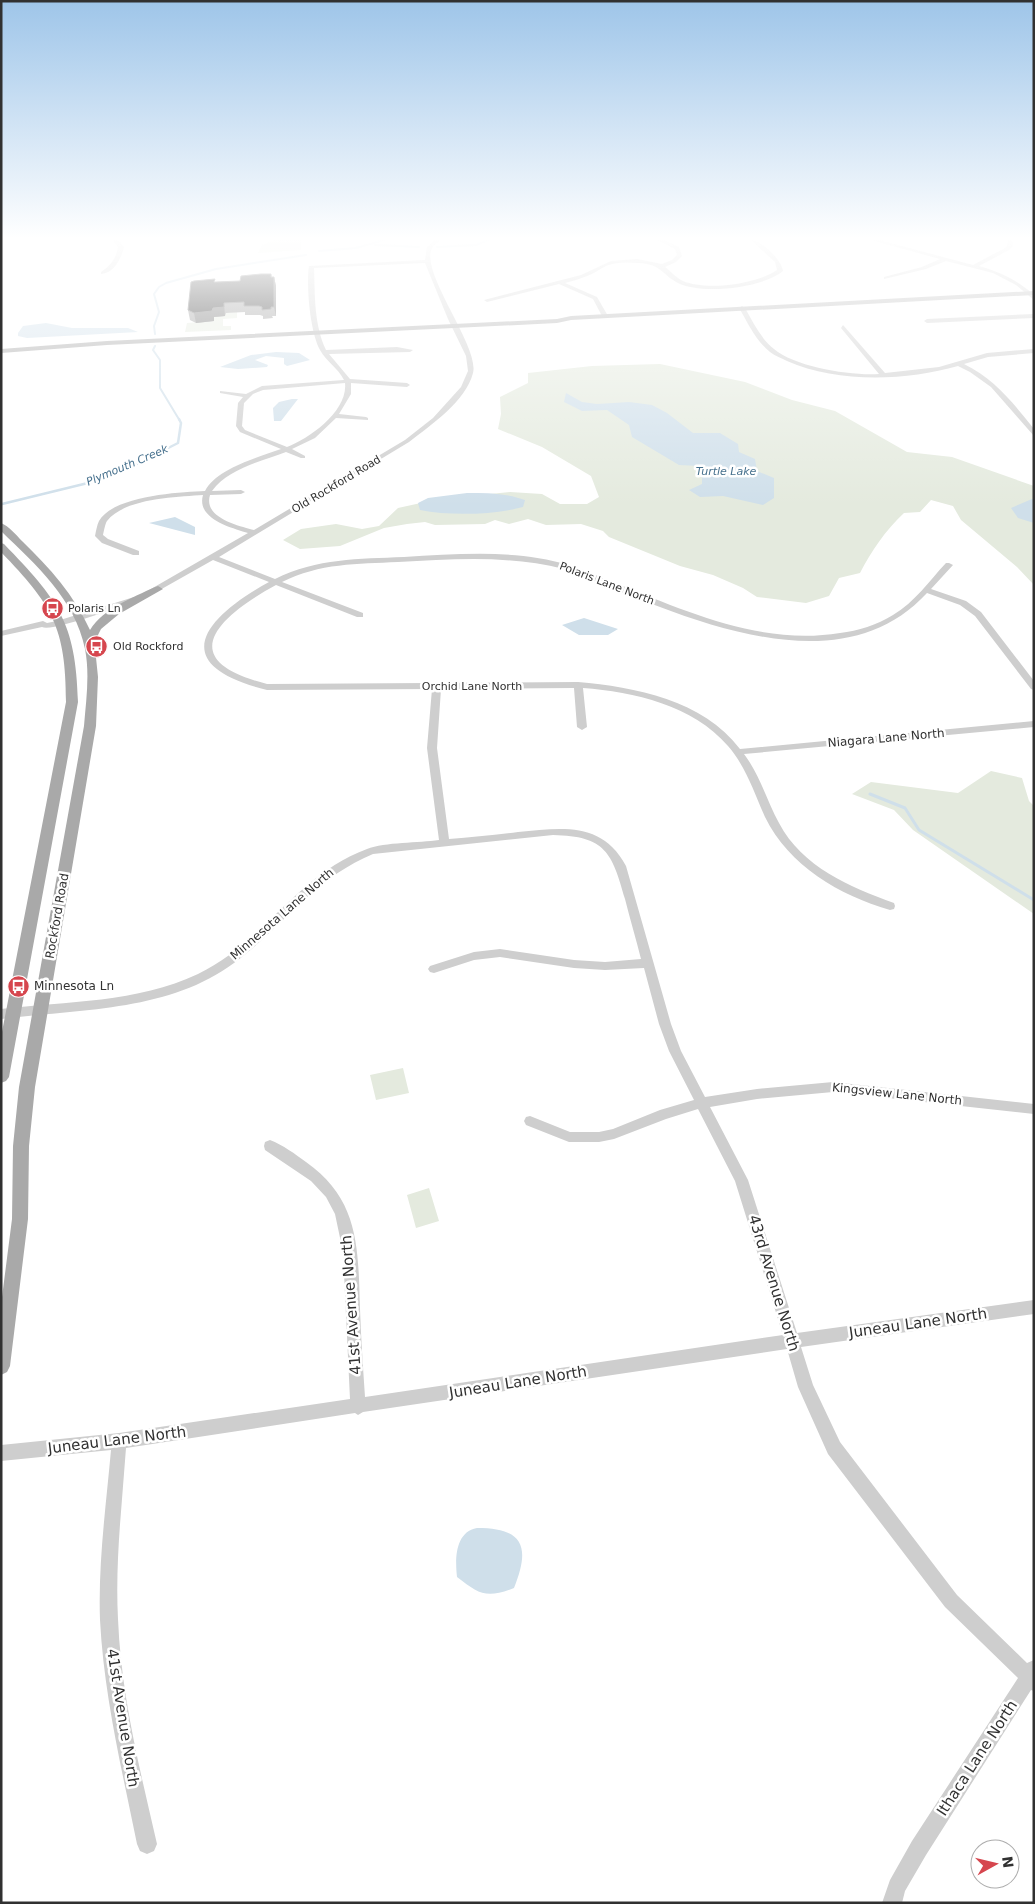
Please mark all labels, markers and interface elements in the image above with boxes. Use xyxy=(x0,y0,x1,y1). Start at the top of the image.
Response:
water label: Plymouth Creek xyxy=(84,442,171,489)
street label: Old Rockford Road xyxy=(289,453,383,516)
water label: Turtle Lake xyxy=(696,465,757,478)
street label: Polaris Lane North xyxy=(558,559,656,608)
bus stop icon: Polaris Ln xyxy=(40,596,64,620)
place label: Polaris Ln xyxy=(68,602,121,615)
bus stop icon: Old Rockford xyxy=(85,634,109,658)
place label: Old Rockford xyxy=(113,640,183,653)
street label: Orchid Lane North xyxy=(422,680,522,693)
street label: Niagara Lane North xyxy=(827,726,945,750)
street label: Minnesota Lane North xyxy=(228,865,336,963)
street label: Rockford Road xyxy=(43,872,71,960)
bus stop icon: Minnesota Ln xyxy=(6,974,30,998)
place label: Minnesota Ln xyxy=(34,979,114,993)
street label: Kingsview Lane North xyxy=(831,1080,963,1108)
street label: 43rd Avenue North xyxy=(745,1213,803,1353)
street label: 41st Avenue North xyxy=(337,1235,365,1375)
street label: Juneau Lane North xyxy=(847,1304,988,1342)
street label: Juneau Lane North xyxy=(447,1362,588,1402)
street label: Juneau Lane North xyxy=(46,1423,187,1458)
street label: 41st Avenue North xyxy=(103,1647,143,1789)
street label: Ithaca Lane North xyxy=(933,1697,1021,1819)
north arrow xyxy=(970,1839,1020,1889)
text: N xyxy=(999,1855,1017,1869)

